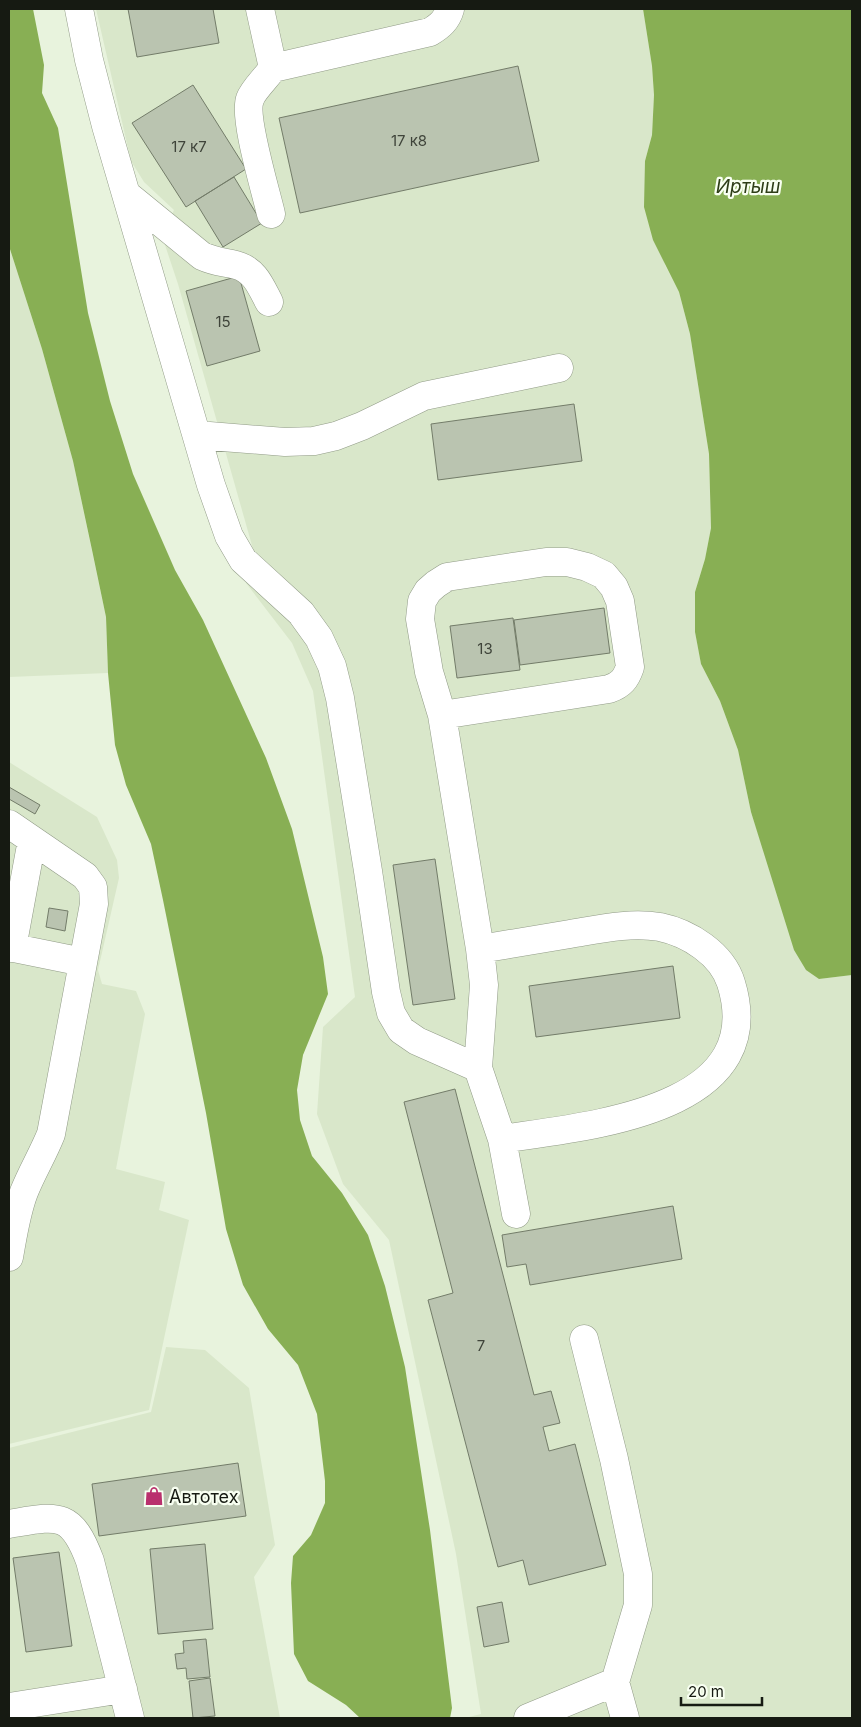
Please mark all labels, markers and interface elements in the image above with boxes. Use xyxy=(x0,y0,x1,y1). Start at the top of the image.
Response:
house number: 17 к8 xyxy=(391,131,427,150)
house number: 17 к7 xyxy=(171,137,207,156)
water label: Иртыш xyxy=(716,175,781,198)
house number: 15 xyxy=(215,312,231,331)
house number: 13 xyxy=(477,639,493,658)
house number: 7 xyxy=(477,1336,485,1355)
shop icon: Автотех xyxy=(143,1485,165,1507)
place label: Автотех xyxy=(169,1486,239,1507)
scale bar xyxy=(681,1674,762,1706)
text: 20 m xyxy=(688,1682,724,1701)

